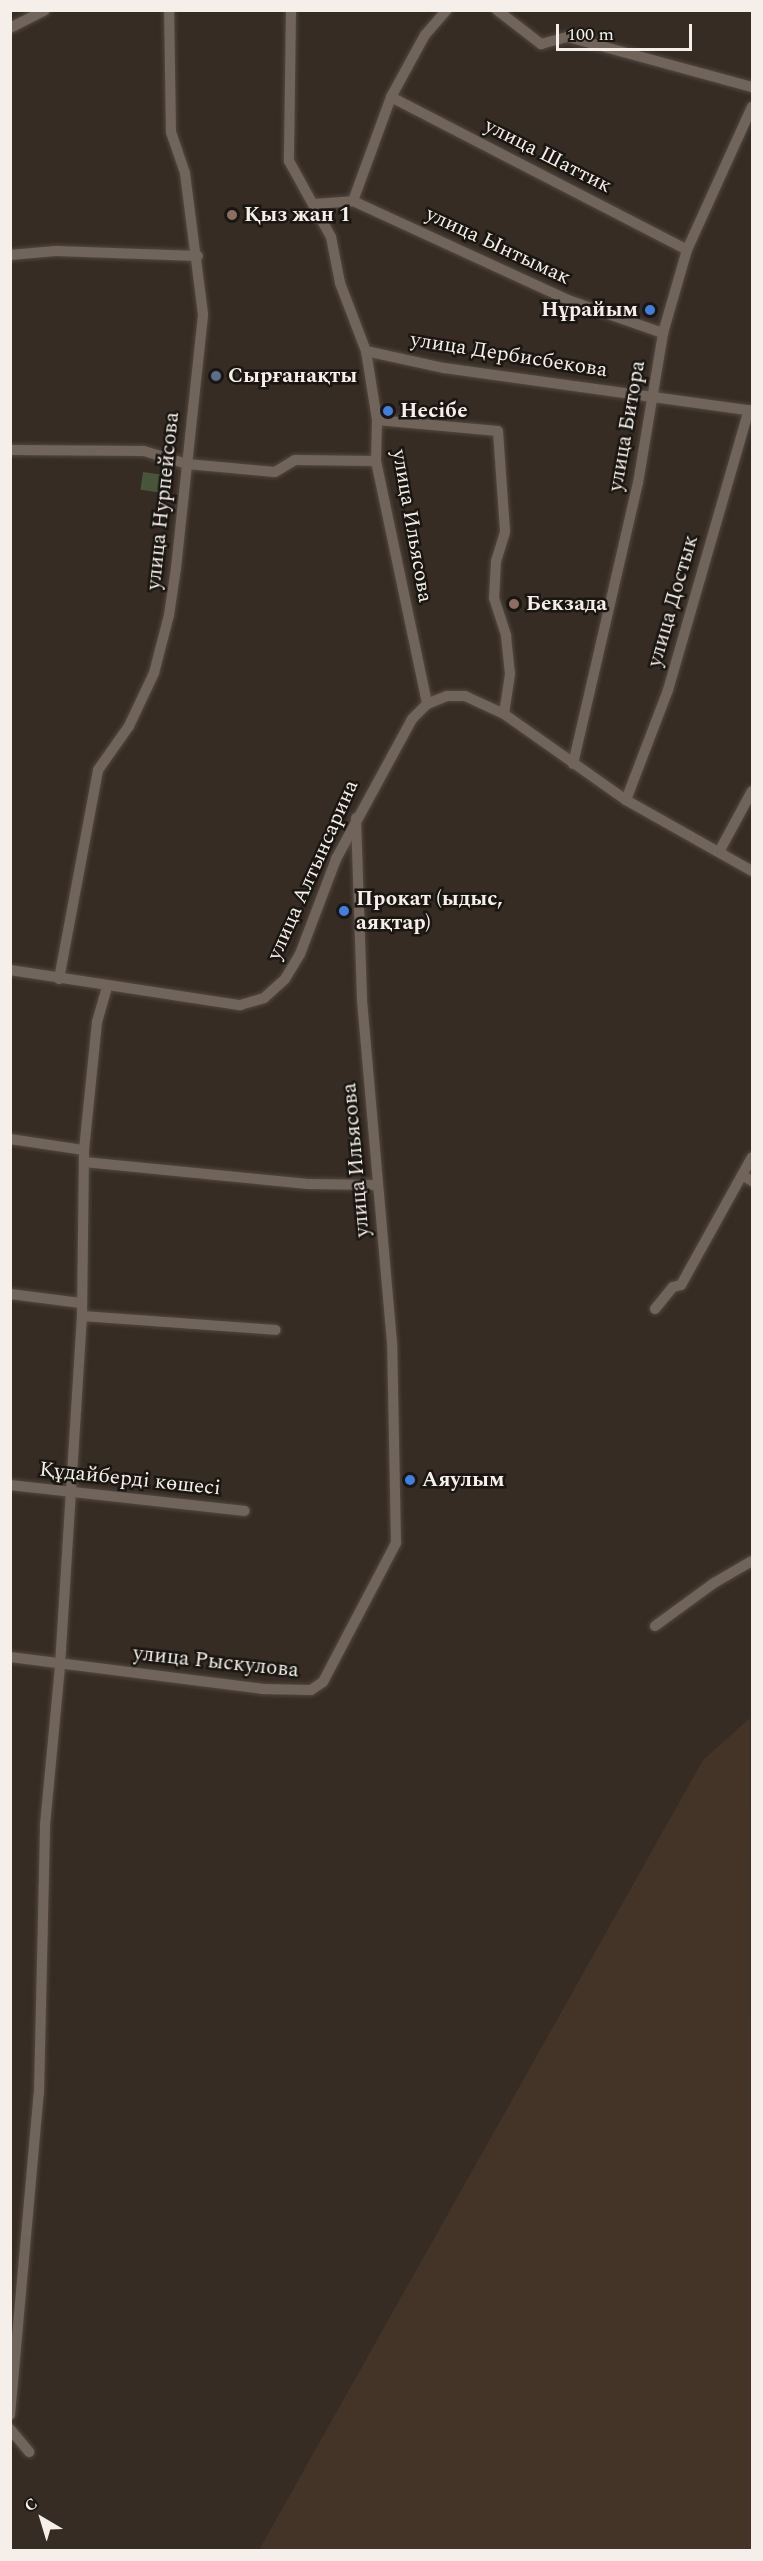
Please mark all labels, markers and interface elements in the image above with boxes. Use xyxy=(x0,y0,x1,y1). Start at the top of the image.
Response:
scale bar xyxy=(559,12,696,50)
text: 100 m xyxy=(567,21,614,48)
street label: улица Шаттик xyxy=(480,113,616,199)
street label: улица Ынтымак xyxy=(422,201,574,291)
place label: Қыз жан 1 xyxy=(244,202,351,228)
marker: Қыз жан 1 xyxy=(225,208,239,222)
place label: Нұрайым xyxy=(541,297,638,323)
marker: Нұрайым xyxy=(643,303,657,317)
street label: улица Дербисбекова xyxy=(409,327,609,383)
street label: улица Битора xyxy=(603,359,651,493)
place label: Сырғанақты xyxy=(228,363,357,389)
marker: Сырғанақты xyxy=(209,369,223,383)
place label: Несібе xyxy=(400,398,468,424)
marker: Несібе xyxy=(381,404,395,418)
street label: улица Нурпейсова xyxy=(141,411,185,591)
street label: улица Ильясова xyxy=(386,448,438,604)
street label: улица Достык xyxy=(642,532,704,670)
place label: Бекзада xyxy=(526,591,607,617)
marker: Бекзада xyxy=(507,597,521,611)
street label: улица Алтынсарина xyxy=(262,776,364,964)
place label: Прокат (ыдыс, аяқтар) xyxy=(356,886,503,936)
marker: Прокат (ыдыс, аяқтар) xyxy=(337,904,351,918)
street label: улица Ильясова xyxy=(337,1082,375,1238)
street label: Құдайберді көшесі xyxy=(38,1457,222,1501)
place label: Аяулым xyxy=(422,1467,505,1493)
marker: Аяулым xyxy=(403,1473,417,1487)
street label: улица Рыскулова xyxy=(132,1641,300,1683)
north arrow xyxy=(12,2489,72,2549)
text: С xyxy=(19,2492,43,2518)

